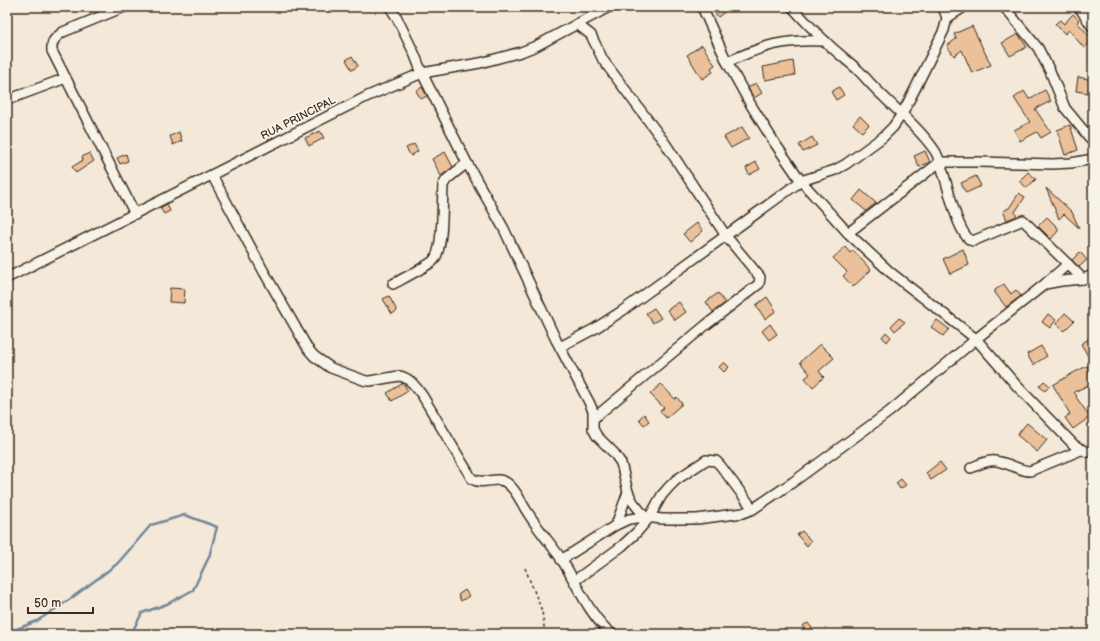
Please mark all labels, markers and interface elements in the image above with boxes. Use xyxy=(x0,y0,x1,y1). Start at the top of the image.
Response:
street label: RUA PRINCIPAL xyxy=(258,93,338,142)
scale bar xyxy=(28,589,93,615)
text: 50 m xyxy=(34,596,61,611)

